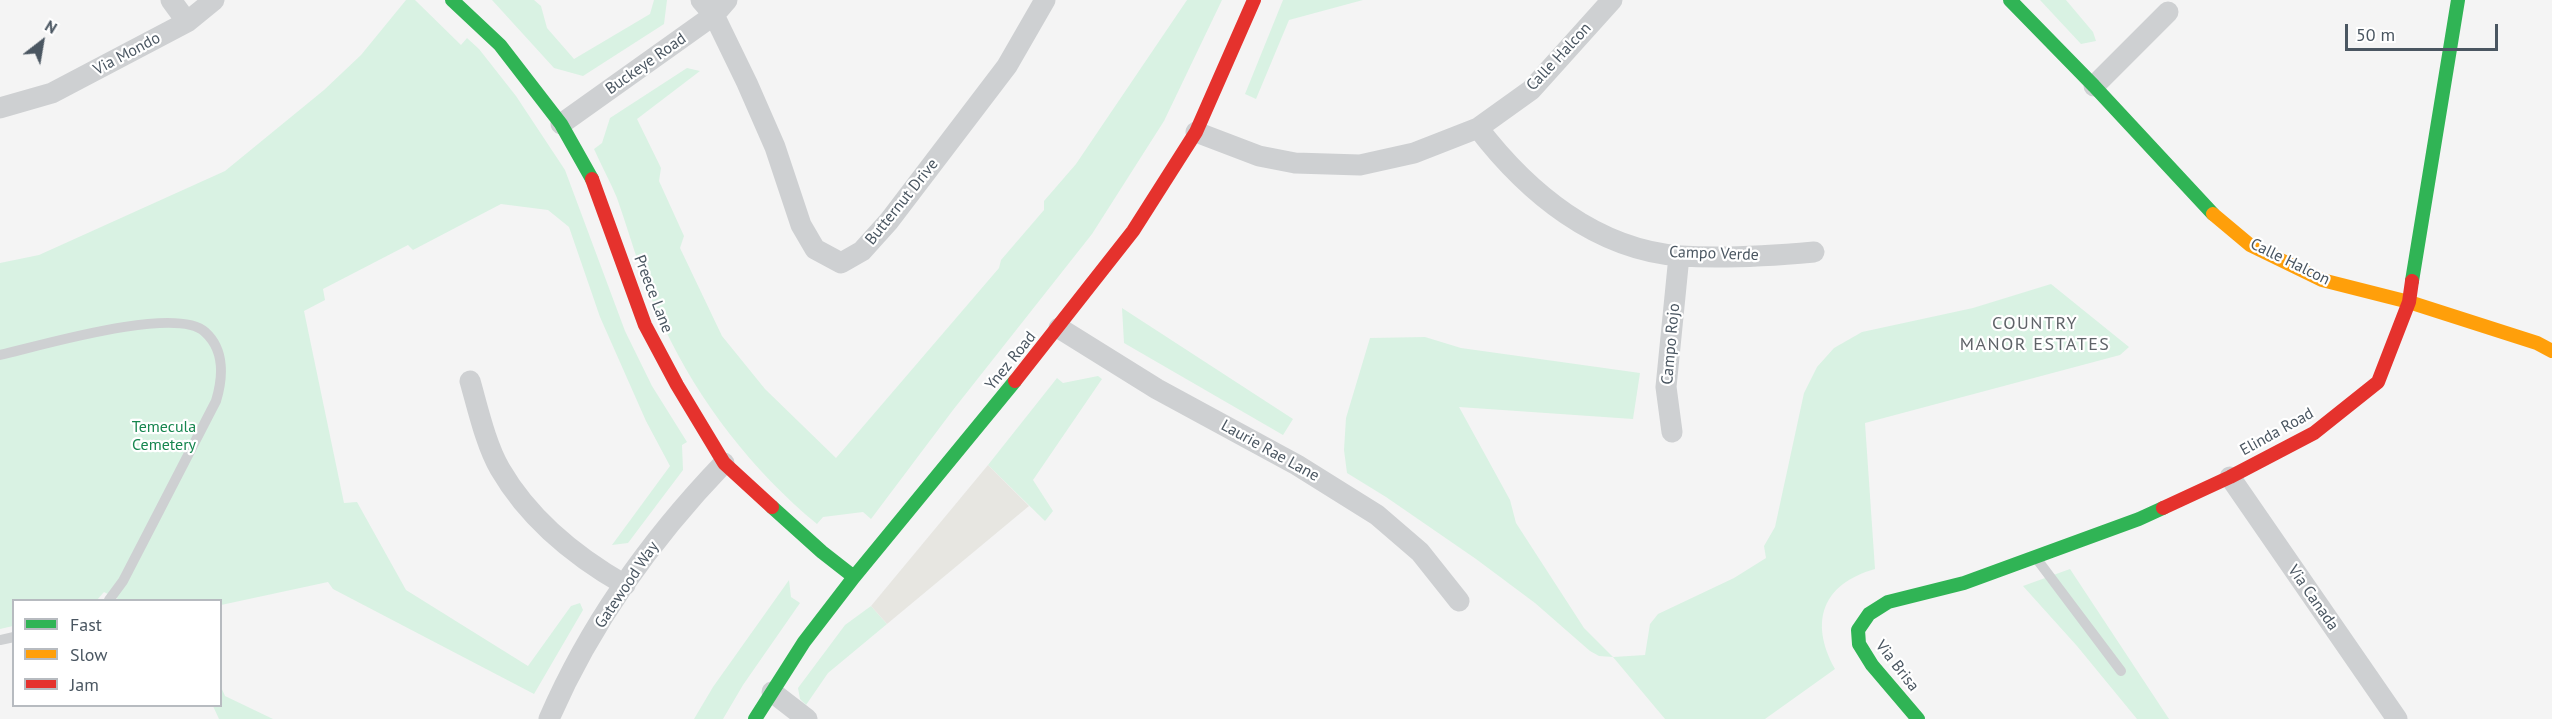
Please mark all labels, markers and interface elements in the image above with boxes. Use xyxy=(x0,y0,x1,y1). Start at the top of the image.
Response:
north arrow xyxy=(12,12,72,72)
scale bar xyxy=(2348,12,2501,50)
text: N xyxy=(42,15,61,38)
street label: Calle Halcon xyxy=(1523,19,1595,95)
text: 50 m xyxy=(2356,23,2395,46)
street label: Via Mondo xyxy=(90,28,164,80)
street label: Buckeye Road xyxy=(602,29,690,99)
street label: Butternut Drive xyxy=(861,155,943,249)
street label: Calle Halcon xyxy=(2247,235,2333,289)
street label: Campo Verde xyxy=(1669,243,1759,265)
street label: Preece Lane xyxy=(629,252,677,336)
street label: Campo Rojo xyxy=(1658,303,1684,385)
district label: COUNTRY MANOR ESTATES xyxy=(1960,313,2110,356)
street label: Ynez Road xyxy=(982,328,1040,394)
street label: Elinda Road xyxy=(2237,404,2317,460)
street label: Laurie Rae Lane xyxy=(1218,416,1322,486)
park label: Temecula Cemetery xyxy=(132,417,196,455)
street label: Gatewood Way xyxy=(591,538,663,632)
street label: Via Canada xyxy=(2283,562,2343,634)
legend xyxy=(12,599,222,707)
text: Fast xyxy=(70,613,102,636)
street label: Via Brisa xyxy=(1871,637,1923,695)
text: Slow xyxy=(70,643,108,666)
text: Jam xyxy=(70,673,99,696)

